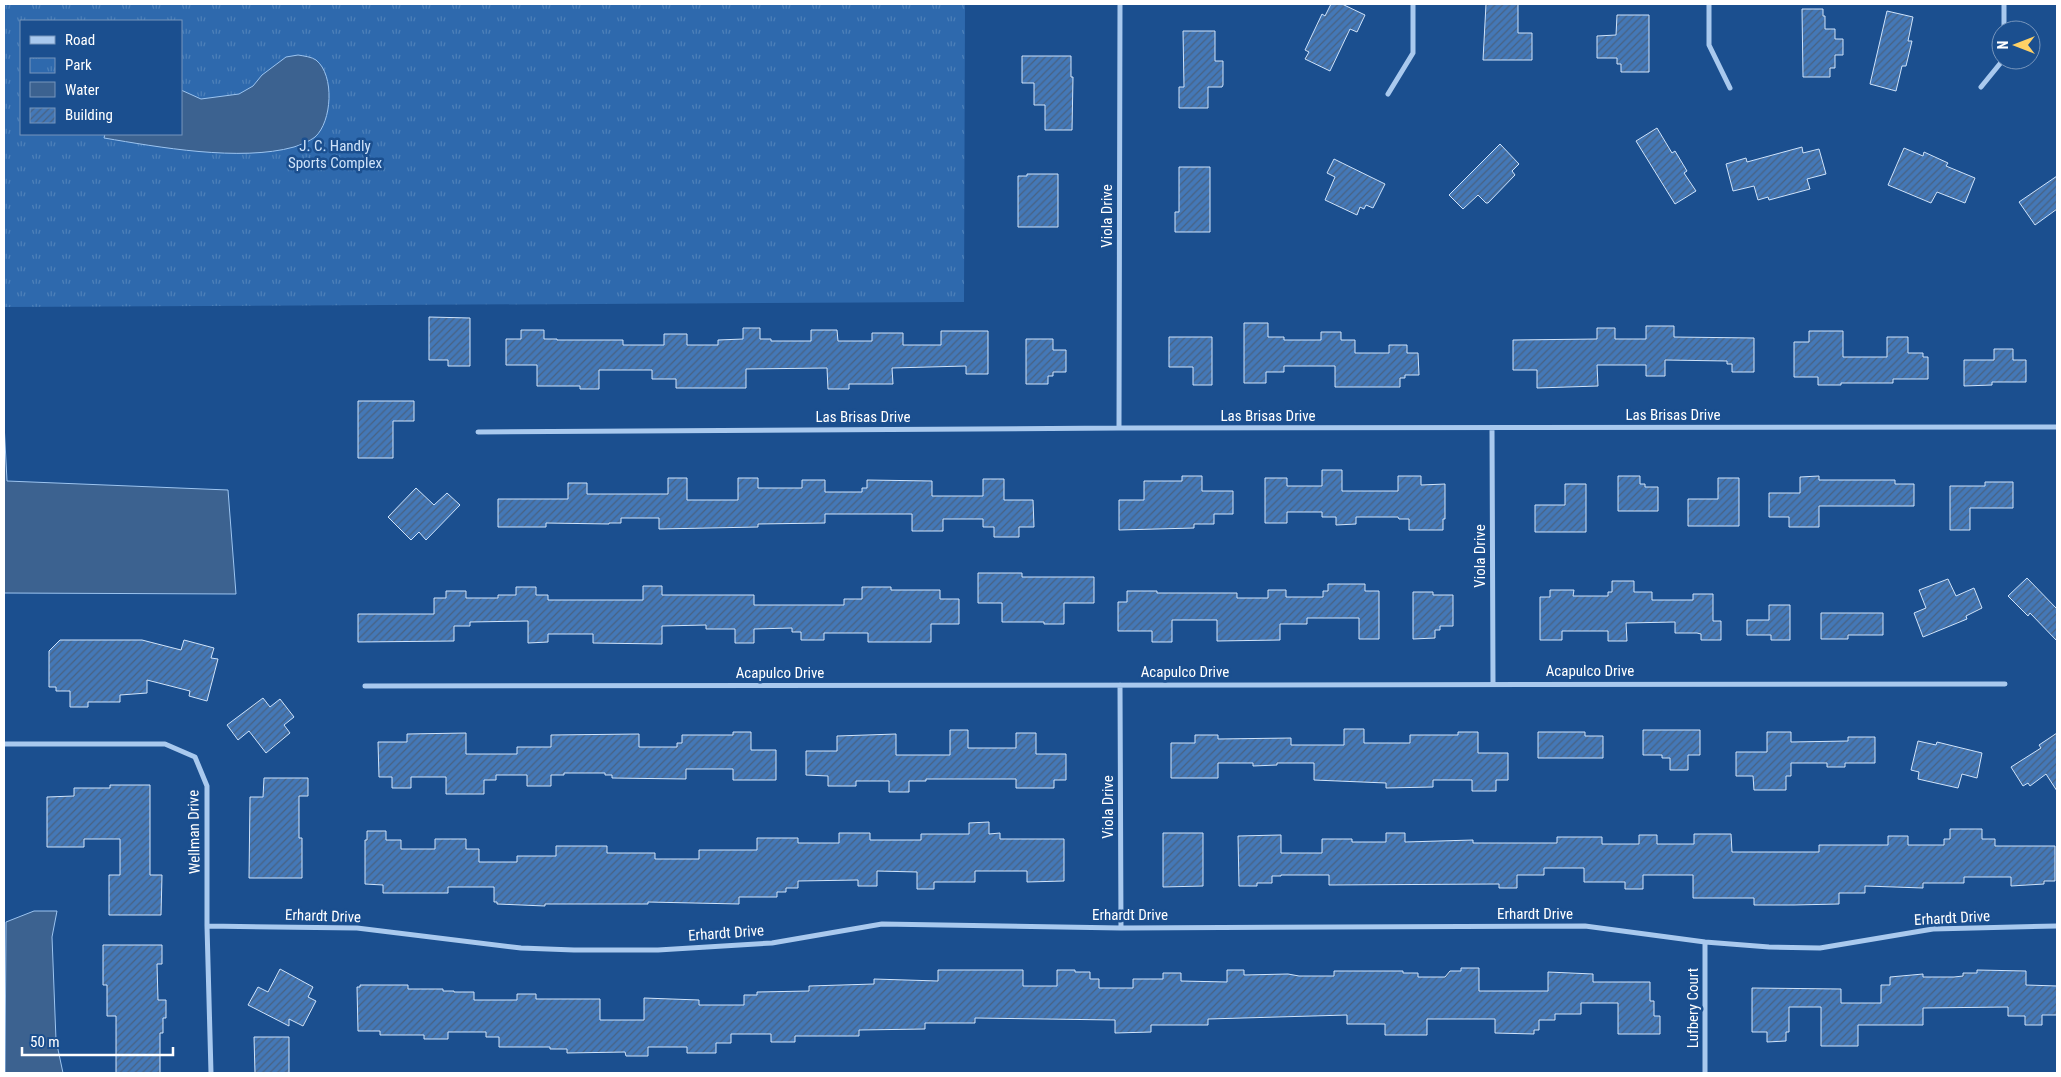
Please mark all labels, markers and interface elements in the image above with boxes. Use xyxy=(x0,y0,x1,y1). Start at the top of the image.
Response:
legend xyxy=(20,20,182,135)
north arrow xyxy=(1991,20,2041,70)
text: Road xyxy=(65,31,95,49)
text: N xyxy=(1995,41,2011,49)
text: Park xyxy=(65,56,92,74)
text: Water xyxy=(65,81,100,99)
text: Building xyxy=(65,106,113,124)
park label: J. C. Handly Sports Complex xyxy=(288,137,382,172)
street label: Viola Drive xyxy=(1098,184,1116,248)
street label: Las Brisas Drive xyxy=(1625,406,1721,424)
street label: Las Brisas Drive xyxy=(1220,407,1316,425)
street label: Las Brisas Drive xyxy=(815,408,911,426)
street label: Viola Drive xyxy=(1471,524,1489,588)
street label: Acapulco Drive xyxy=(1546,662,1634,680)
street label: Acapulco Drive xyxy=(1141,663,1229,681)
street label: Acapulco Drive xyxy=(736,664,824,682)
street label: Viola Drive xyxy=(1099,775,1117,839)
street label: Wellman Drive xyxy=(184,790,204,874)
street label: Erhardt Drive xyxy=(1497,905,1573,923)
street label: Erhardt Drive xyxy=(285,906,361,926)
street label: Erhardt Drive xyxy=(1092,906,1168,924)
street label: Erhardt Drive xyxy=(1914,907,1990,929)
street label: Erhardt Drive xyxy=(687,921,765,945)
street label: Lufbery Court xyxy=(1684,968,1702,1048)
scale bar xyxy=(22,1024,174,1056)
text: 50 m xyxy=(30,1033,60,1051)

